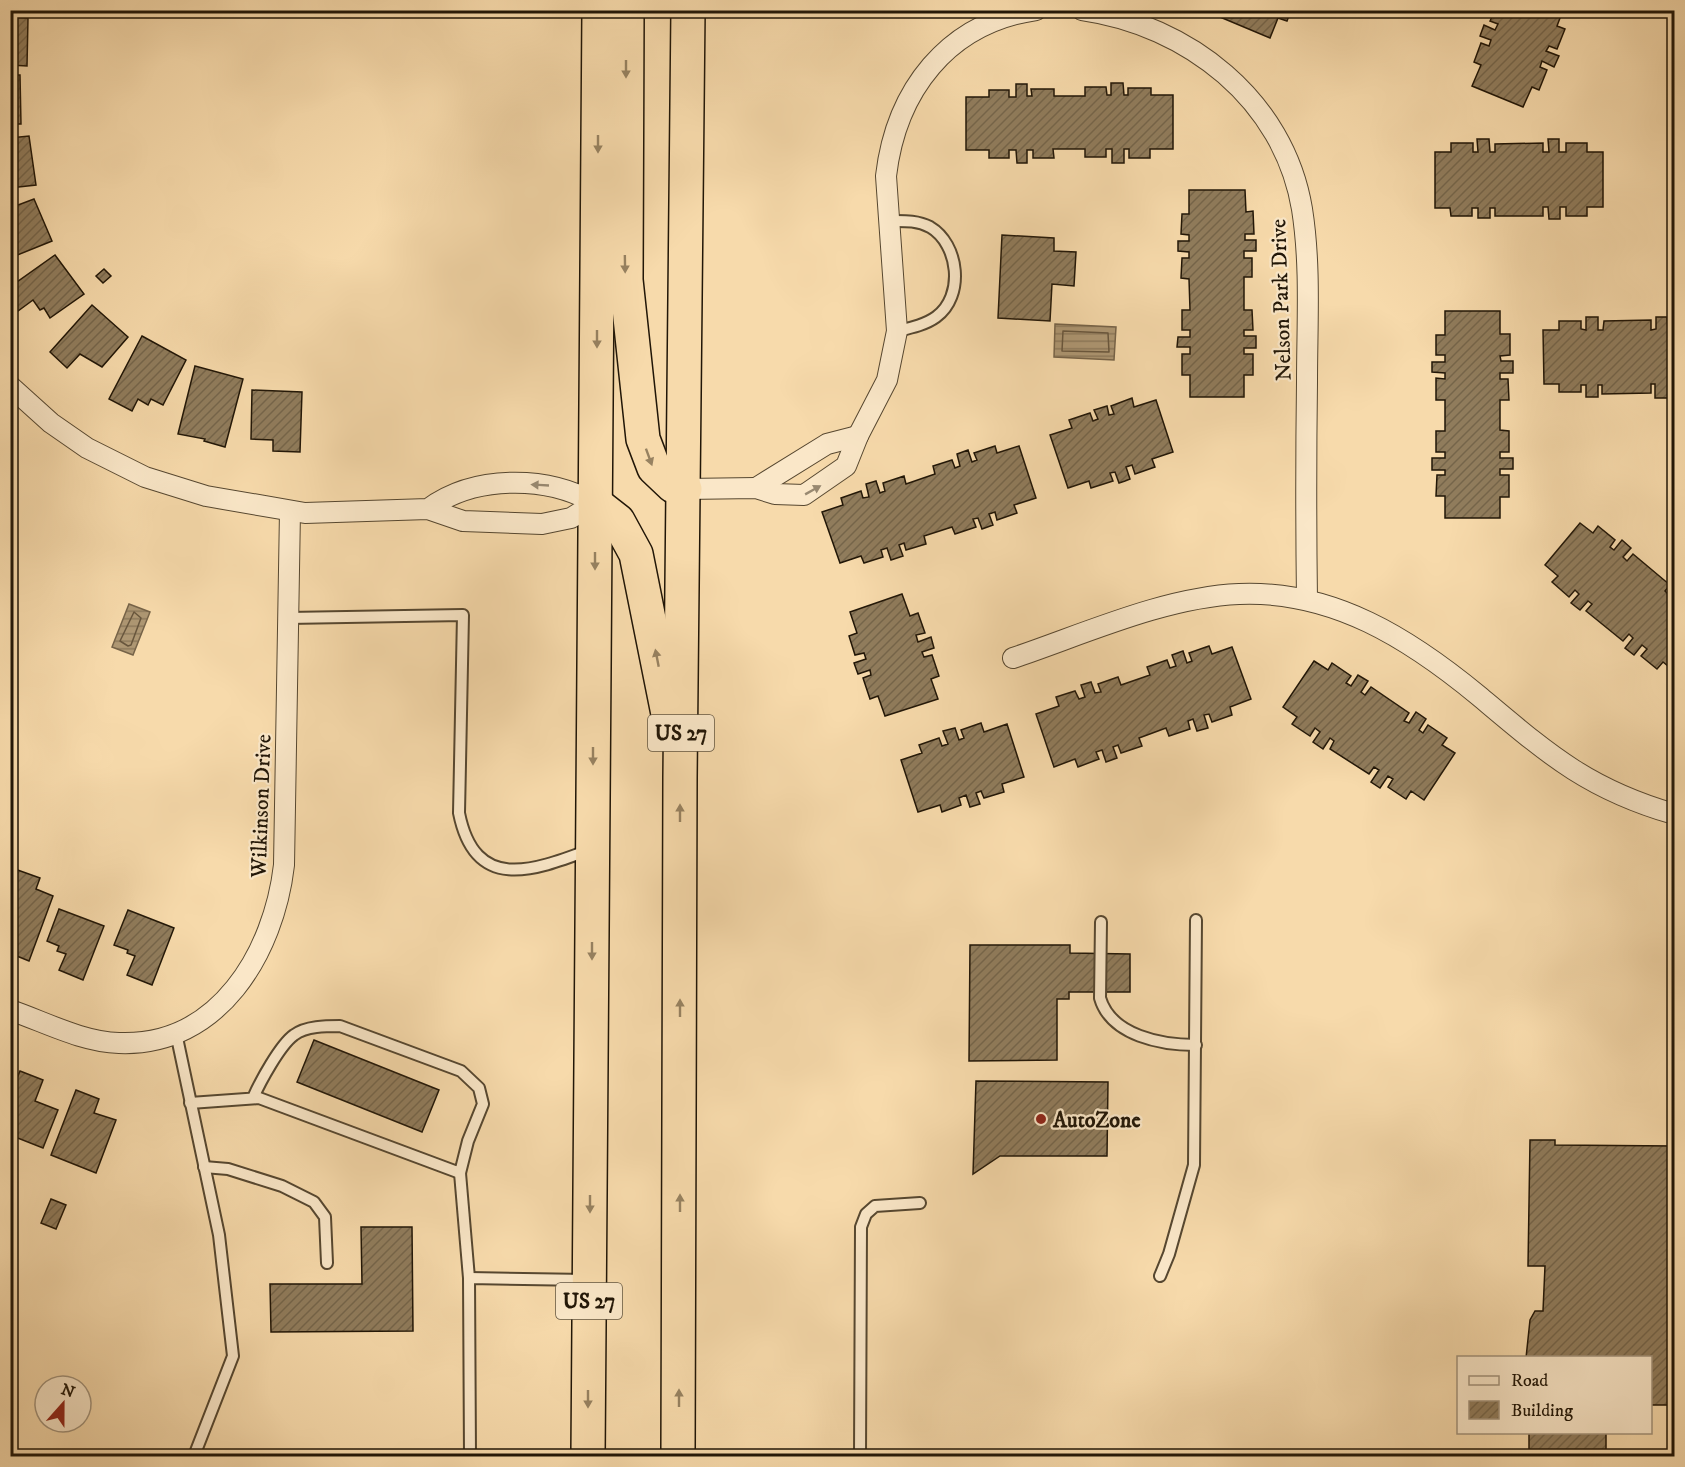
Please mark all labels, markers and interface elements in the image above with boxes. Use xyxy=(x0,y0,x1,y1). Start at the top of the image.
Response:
one-way arrow xyxy=(622,59,631,78)
one-way arrow xyxy=(593,134,603,153)
street label: Nelson Park Drive xyxy=(1265,218,1298,382)
one-way arrow xyxy=(620,254,630,273)
one-way arrow xyxy=(592,329,601,348)
one-way arrow xyxy=(645,448,655,466)
one-way arrow xyxy=(531,481,550,490)
one-way arrow xyxy=(804,485,821,495)
one-way arrow xyxy=(590,552,600,571)
one-way arrow xyxy=(652,649,661,668)
road number: US 27 xyxy=(648,715,714,751)
street label: Wilkinson Drive xyxy=(245,734,277,879)
one-way arrow xyxy=(588,747,598,766)
one-way arrow xyxy=(675,804,685,823)
one-way arrow xyxy=(587,942,597,961)
one-way arrow xyxy=(675,999,685,1018)
place label: AutoZone xyxy=(1052,1107,1141,1134)
marker: AutoZone xyxy=(1034,1112,1048,1126)
one-way arrow xyxy=(585,1194,595,1213)
one-way arrow xyxy=(675,1194,685,1213)
road number: US 27 xyxy=(556,1283,622,1319)
legend xyxy=(1457,1356,1652,1434)
text: Road xyxy=(1511,1370,1548,1392)
north arrow xyxy=(33,1374,93,1434)
text: N xyxy=(58,1379,78,1403)
one-way arrow xyxy=(583,1389,593,1408)
one-way arrow xyxy=(674,1389,684,1408)
text: Building xyxy=(1511,1400,1573,1422)

